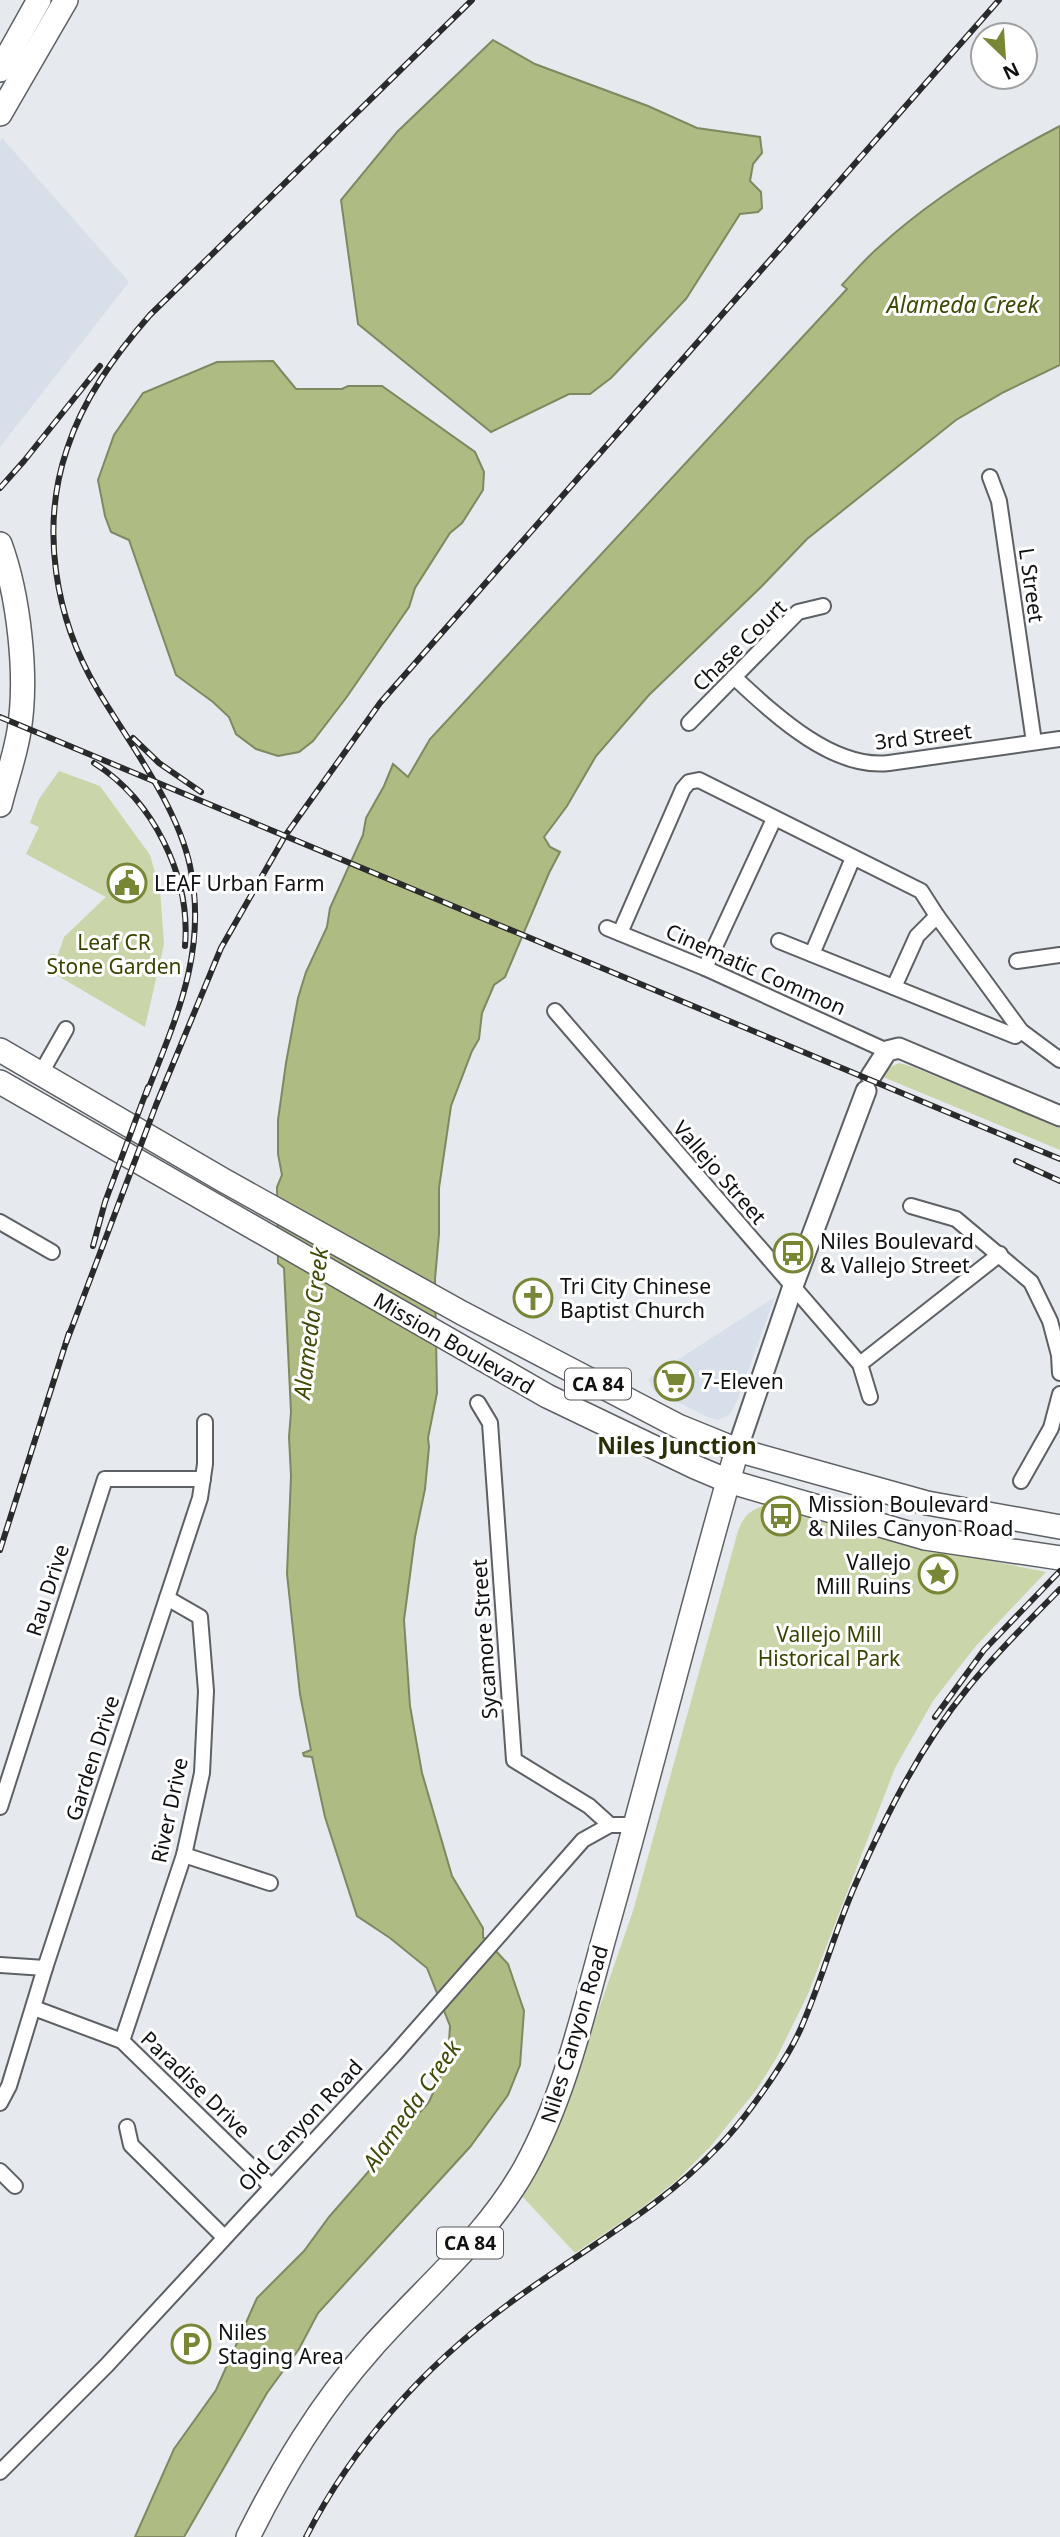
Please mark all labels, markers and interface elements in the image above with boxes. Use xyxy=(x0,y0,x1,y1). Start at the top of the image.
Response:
north arrow xyxy=(969,21,1039,91)
text: N xyxy=(999,56,1024,86)
water label: Alameda Creek xyxy=(885,288,1041,320)
street label: L Street xyxy=(1013,546,1051,625)
street label: Chase Court xyxy=(686,593,792,697)
street label: 3rd Street xyxy=(873,716,973,756)
public building icon: LEAF Urban Farm xyxy=(106,862,148,904)
place label: LEAF Urban Farm xyxy=(154,869,325,897)
street label: Cinematic Common xyxy=(662,917,850,1021)
park label: Leaf CR Stone Garden xyxy=(46,928,182,980)
street label: Vallejo Street xyxy=(667,1114,773,1230)
place label: Niles Boulevard & Vallejo Street xyxy=(820,1227,974,1279)
bus stop icon: Niles Boulevard & Vallejo Street xyxy=(772,1232,814,1274)
water label: Alameda Creek xyxy=(285,1244,335,1403)
place label: Tri City Chinese Baptist Church xyxy=(560,1272,711,1324)
church icon: Tri City Chinese Baptist Church xyxy=(512,1277,554,1319)
street label: Mission Boulevard xyxy=(369,1286,539,1400)
supermarket icon: 7-Eleven xyxy=(653,1360,695,1402)
place label: 7-Eleven xyxy=(701,1367,784,1395)
road number: CA 84 xyxy=(565,1368,631,1400)
district label: Niles Junction xyxy=(597,1429,757,1461)
place label: Mission Boulevard & Niles Canyon Road xyxy=(808,1490,1013,1542)
bus stop icon: Mission Boulevard & Niles Canyon Road xyxy=(760,1495,802,1537)
street label: Rau Drive xyxy=(19,1540,75,1640)
place label: Vallejo Mill Ruins xyxy=(816,1548,911,1600)
place icon: Vallejo Mill Ruins xyxy=(917,1553,959,1595)
street label: Sycamore Street xyxy=(464,1557,504,1720)
park label: Vallejo Mill Historical Park xyxy=(758,1620,901,1672)
street label: Garden Drive xyxy=(59,1692,125,1824)
street label: River Drive xyxy=(144,1755,194,1865)
street label: Niles Canyon Road xyxy=(534,1942,614,2126)
street label: Paradise Drive xyxy=(135,2025,257,2143)
water label: Alameda Creek xyxy=(353,2032,469,2178)
street label: Old Canyon Road xyxy=(232,2053,368,2197)
road number: CA 84 xyxy=(437,2228,503,2258)
place label: Niles Staging Area xyxy=(218,2318,344,2370)
parking icon: Niles Staging Area xyxy=(170,2323,212,2365)

